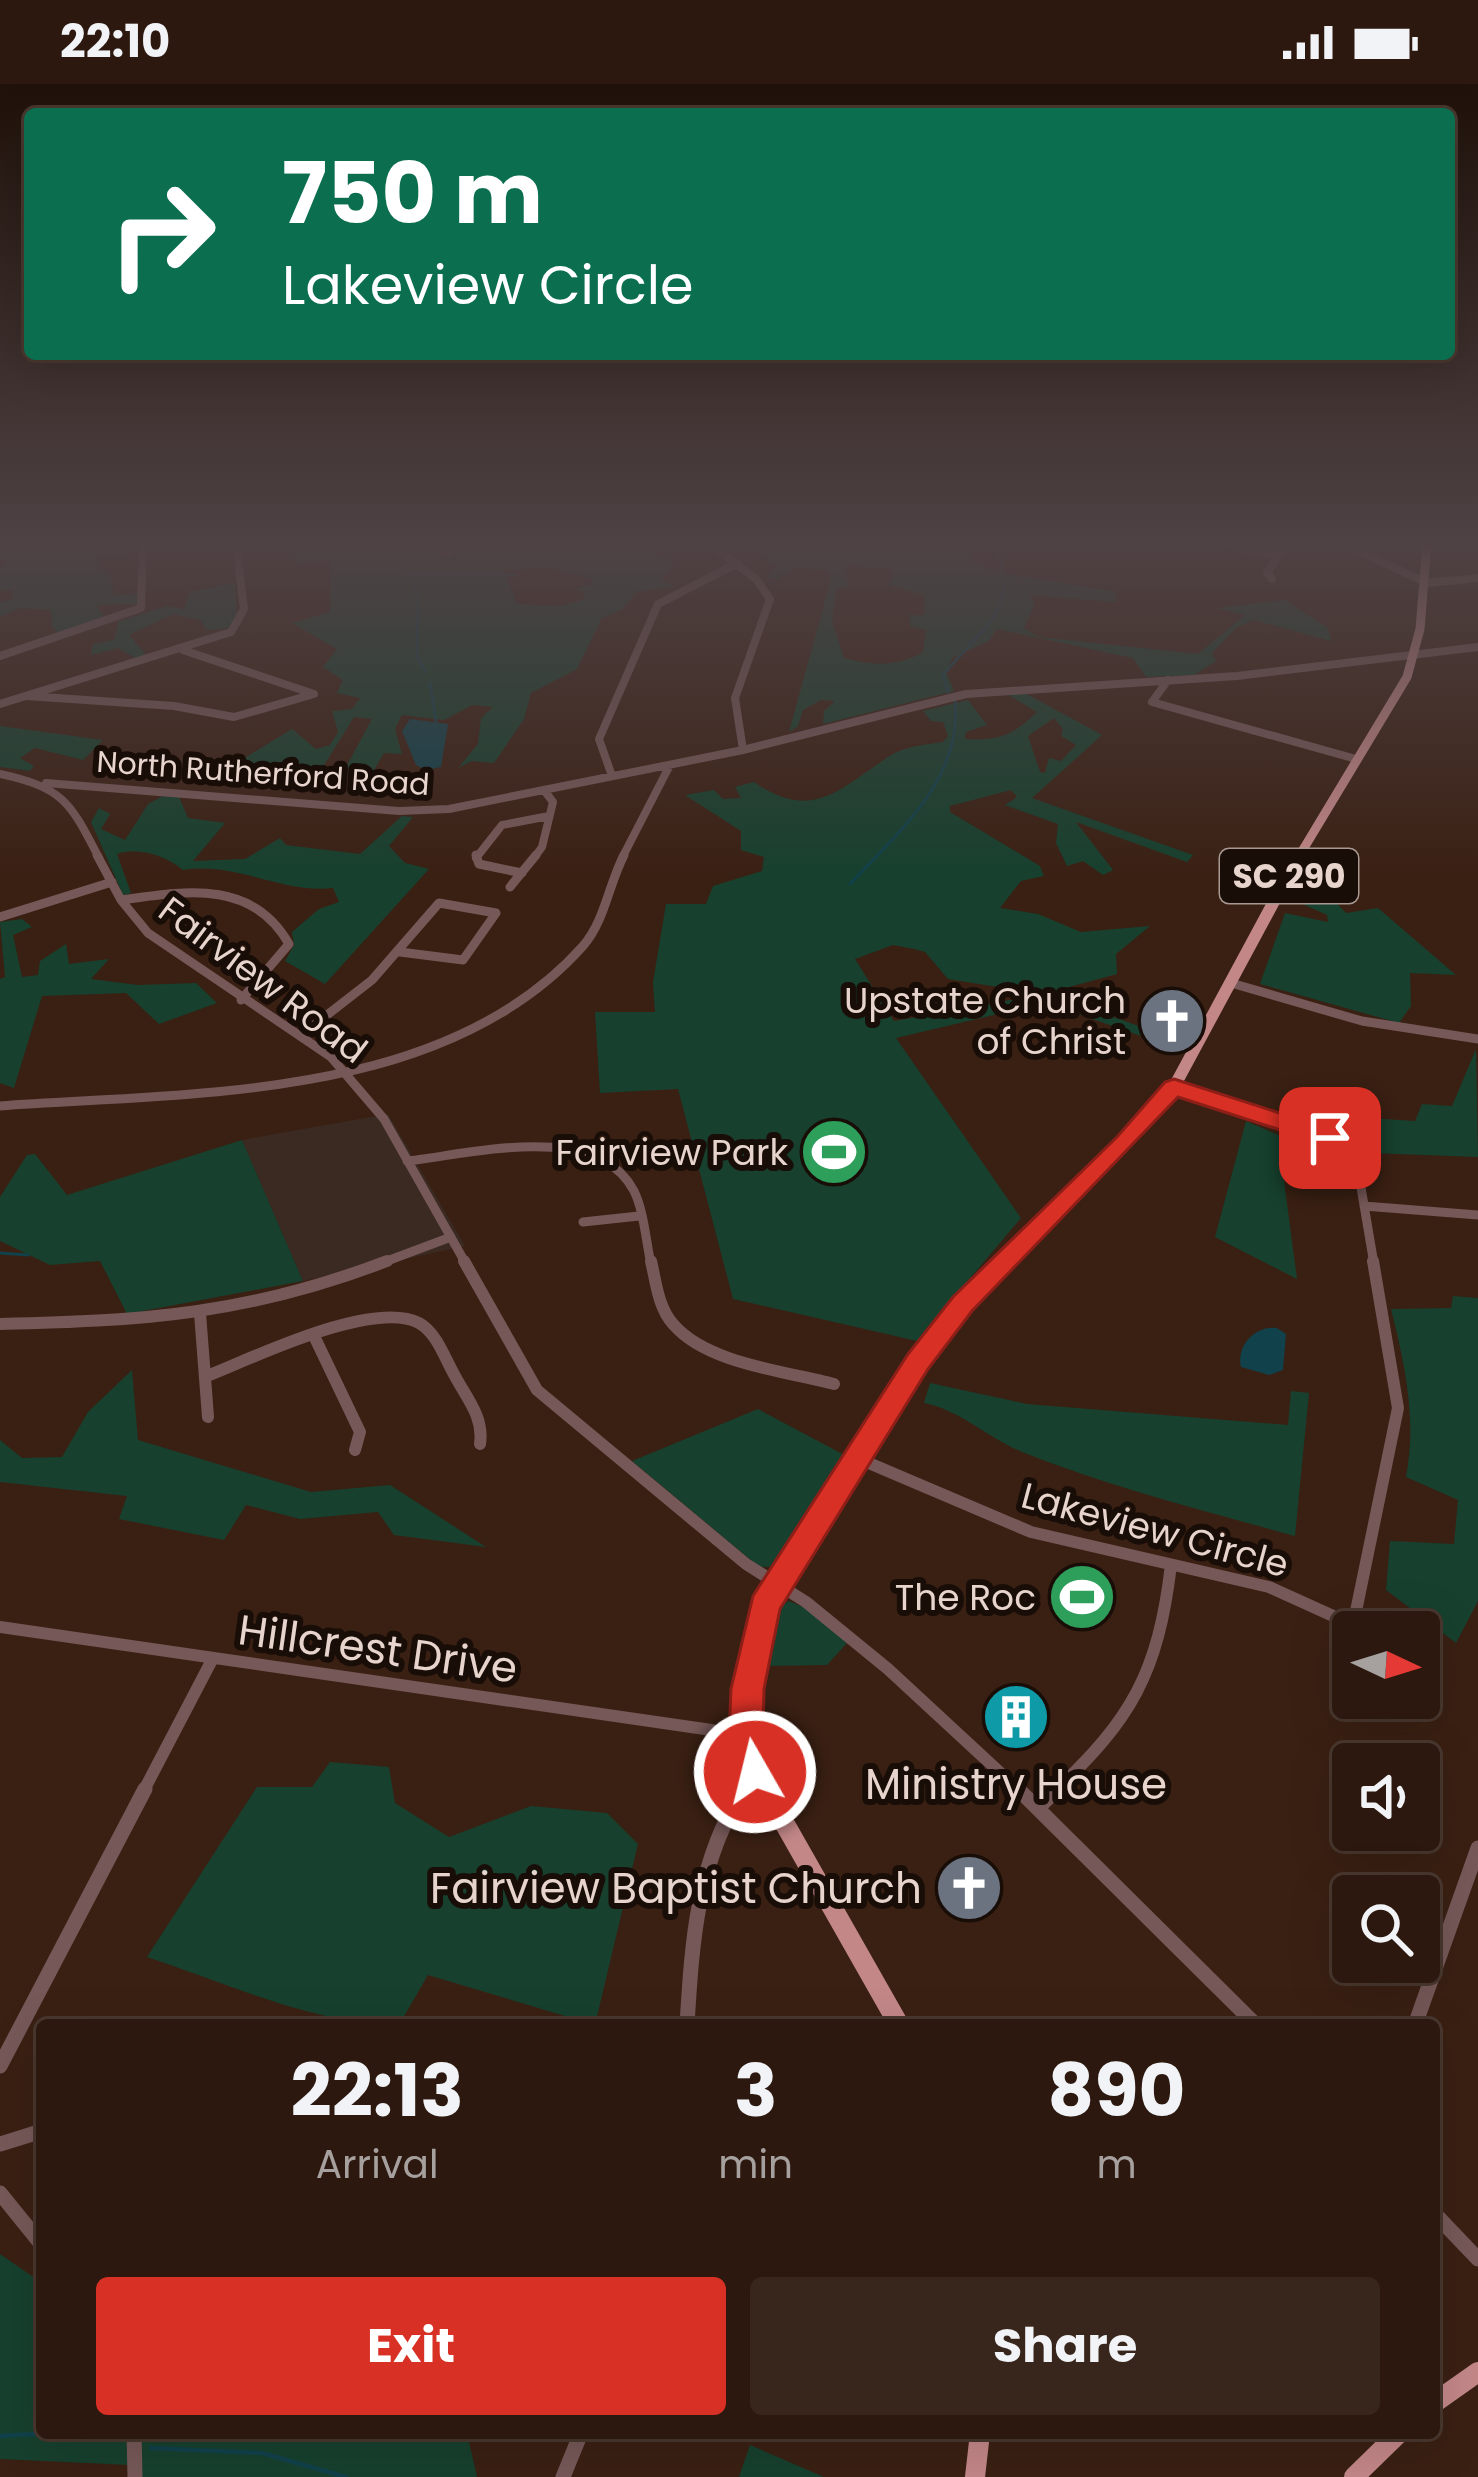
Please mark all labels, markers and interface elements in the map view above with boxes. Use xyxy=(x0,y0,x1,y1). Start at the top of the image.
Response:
text: 22:10 xyxy=(60,10,170,73)
text: 750 m xyxy=(282,135,543,252)
icon: right xyxy=(84,156,240,312)
text: Lakeview Circle xyxy=(282,247,694,323)
street label: North Rutherford Road xyxy=(95,740,431,806)
road number: SC 290 xyxy=(1220,849,1358,903)
street label: Fairview Road xyxy=(148,885,378,1075)
place label: Upstate Church of Christ xyxy=(844,975,1126,1067)
church icon: Upstate Church of Christ xyxy=(1137,986,1207,1056)
pin xyxy=(1279,1087,1381,1189)
icon: arrive xyxy=(1297,1105,1363,1171)
sports icon: Fairview Park xyxy=(799,1117,869,1187)
place label: Fairview Park xyxy=(556,1127,788,1178)
street label: Lakeview Circle xyxy=(1016,1470,1294,1590)
sports icon: The Roc xyxy=(1047,1562,1117,1632)
place label: The Roc xyxy=(895,1572,1036,1623)
street label: Hillcrest Drive xyxy=(235,1600,521,1698)
north arrow xyxy=(1332,1611,1440,1719)
map controls xyxy=(1332,1611,1440,1983)
building icon: Ministry House xyxy=(981,1682,1051,1752)
position arrow xyxy=(692,1709,818,1835)
button: sound xyxy=(1332,1743,1440,1851)
place label: Ministry House xyxy=(865,1755,1167,1814)
church icon: Fairview Baptist Church xyxy=(934,1853,1004,1923)
place label: Fairview Baptist Church xyxy=(430,1859,922,1918)
button: search xyxy=(1332,1875,1440,1983)
text: 22:13 xyxy=(291,2040,464,2141)
text: 3 xyxy=(734,2040,777,2141)
text: 890 xyxy=(1048,2040,1185,2141)
text: Arrival xyxy=(316,2137,439,2192)
text: min xyxy=(718,2137,793,2192)
text: m xyxy=(1096,2137,1137,2192)
button: Exit xyxy=(96,2277,726,2415)
button: Share xyxy=(750,2277,1380,2415)

